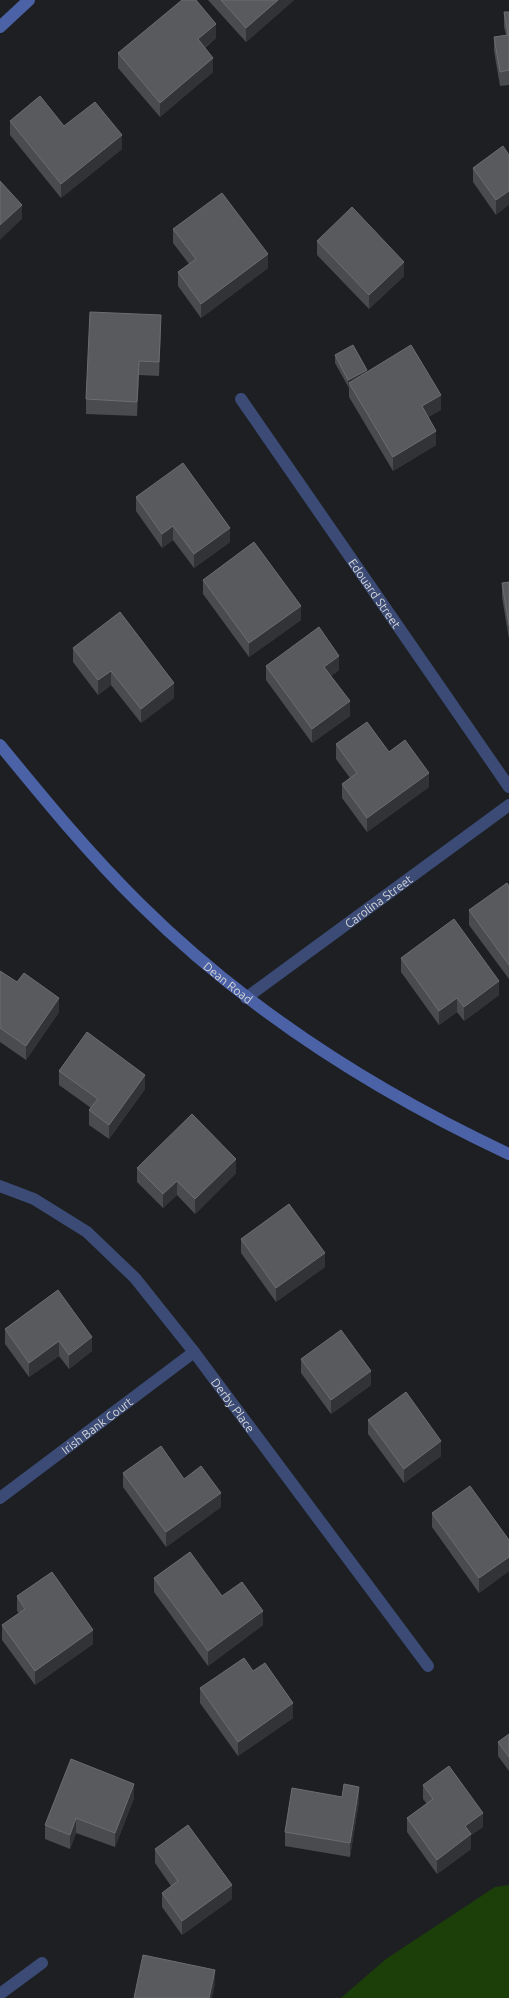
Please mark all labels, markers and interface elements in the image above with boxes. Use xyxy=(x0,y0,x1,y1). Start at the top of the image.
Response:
street label: Edouard Street xyxy=(347,556,404,631)
street label: Carolina Street xyxy=(342,872,415,930)
street label: Dean Road xyxy=(201,959,255,1006)
street label: Derby Place xyxy=(209,1375,258,1434)
street label: Irish Bank Court xyxy=(59,1394,135,1456)

